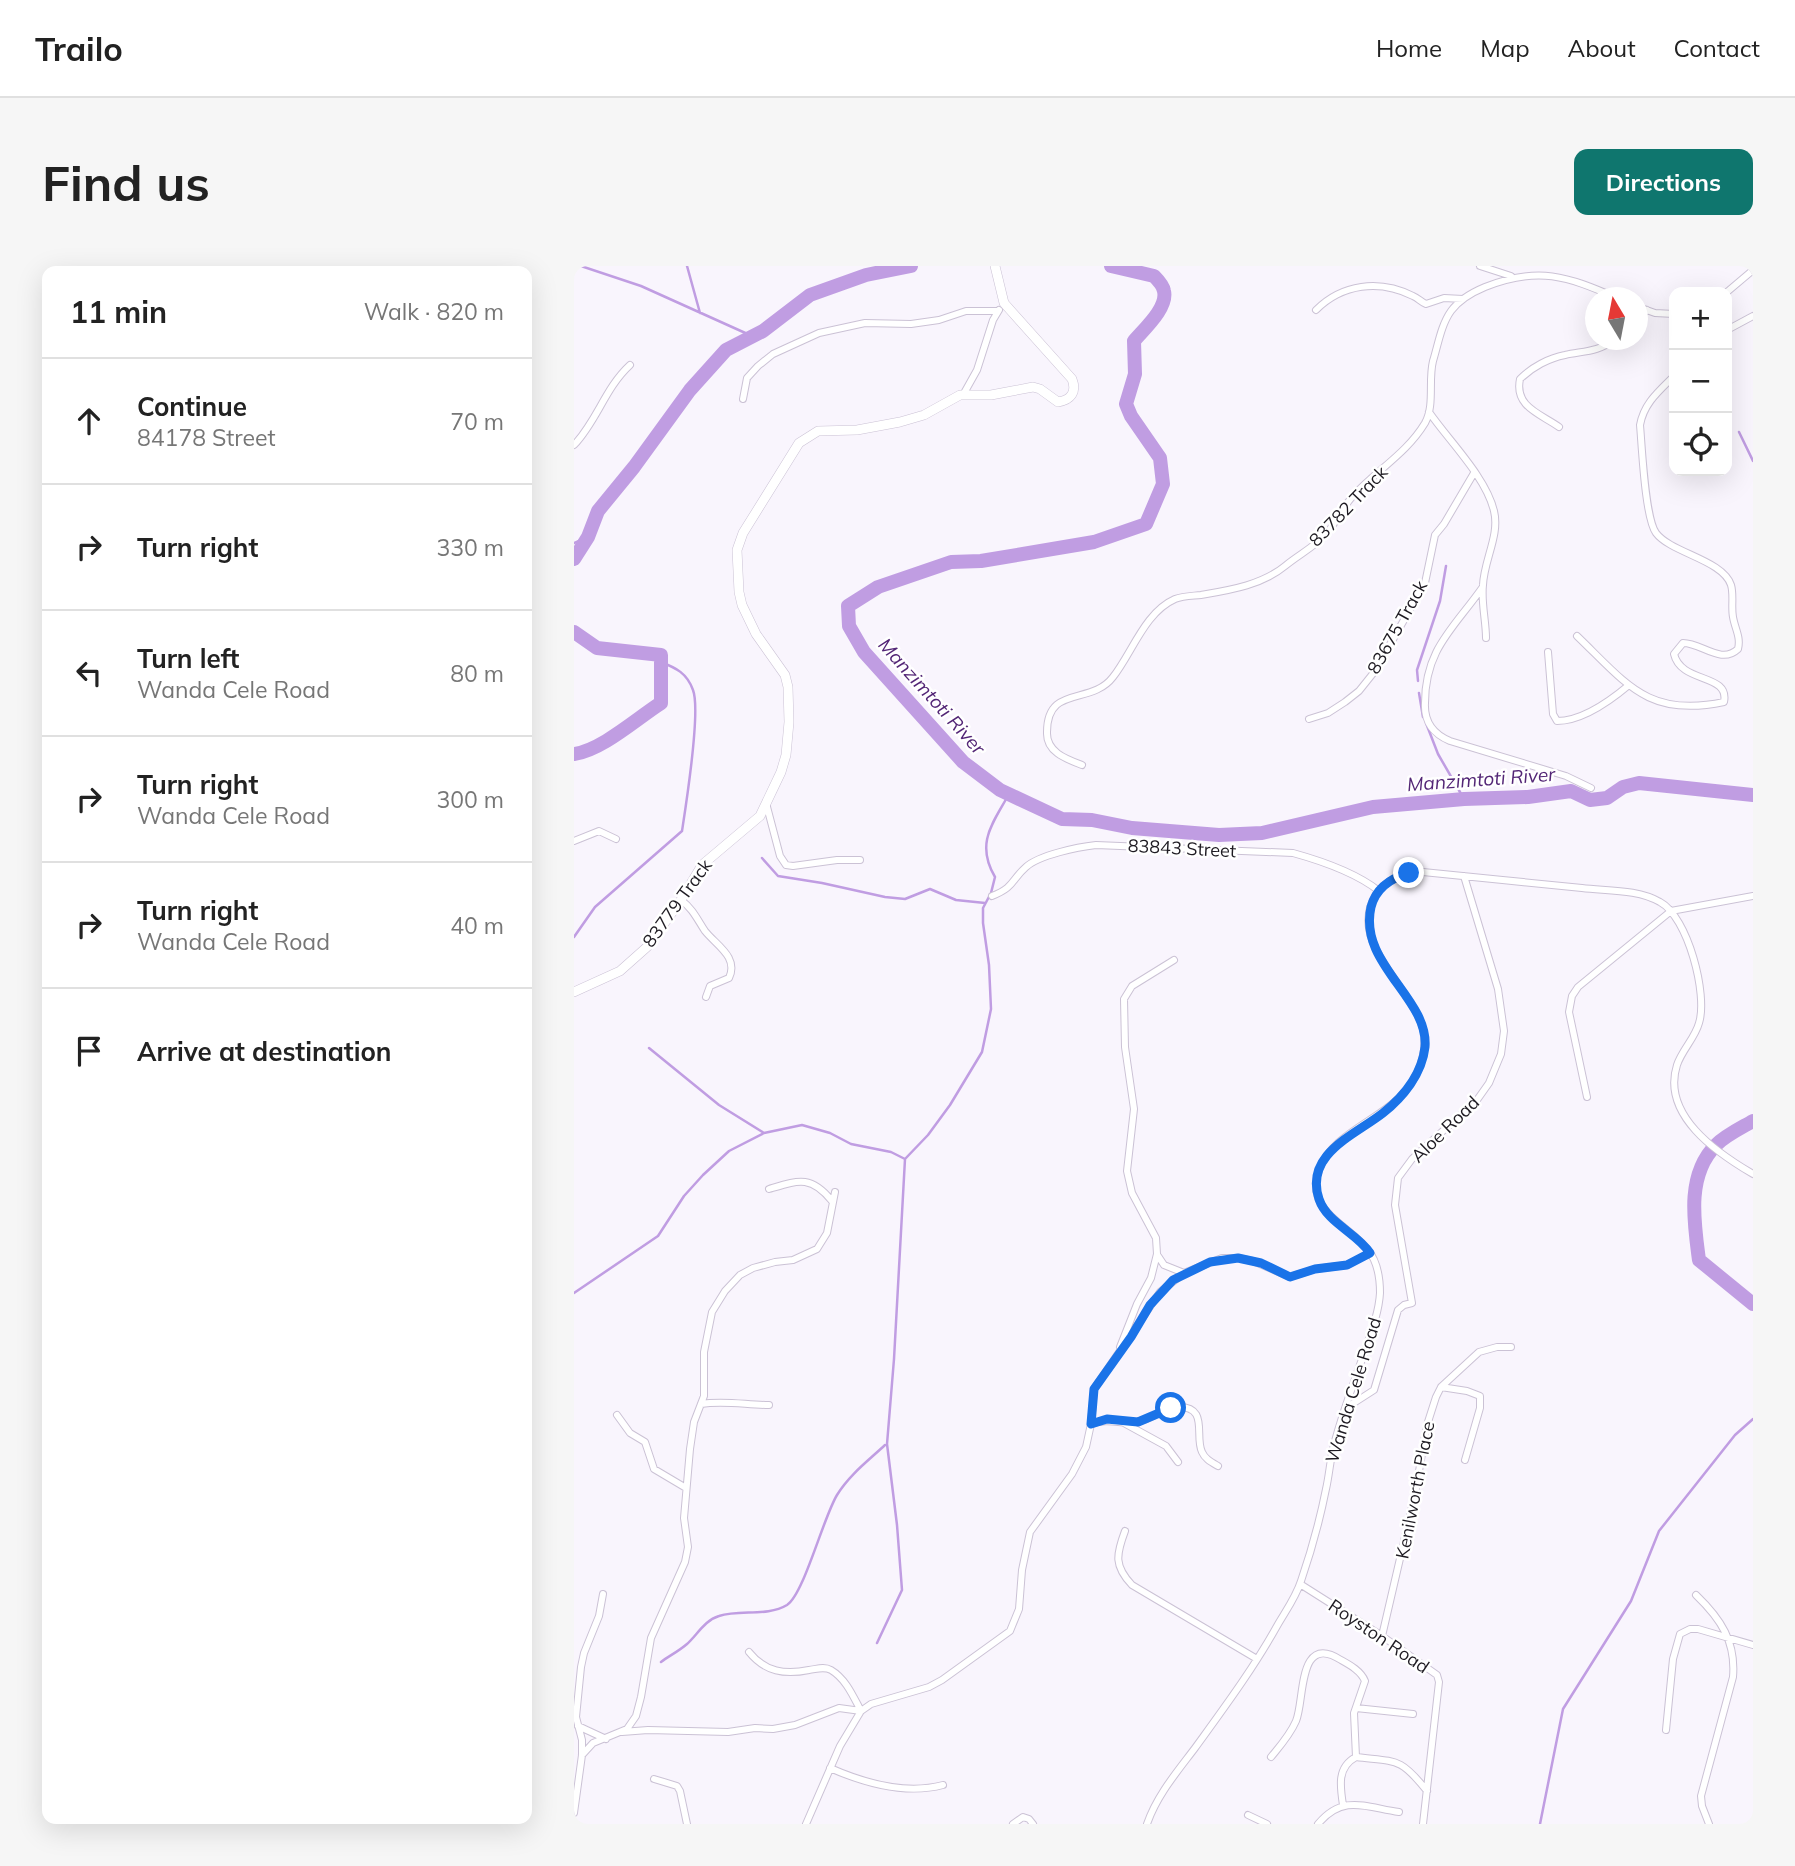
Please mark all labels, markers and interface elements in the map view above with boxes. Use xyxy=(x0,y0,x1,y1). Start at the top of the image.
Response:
text: Trailo xyxy=(35,28,123,69)
text: Home xyxy=(1376,33,1442,63)
text: Map xyxy=(1480,33,1530,63)
text: About xyxy=(1568,33,1636,63)
text: Contact xyxy=(1674,33,1760,63)
button: Directions xyxy=(1574,149,1753,215)
text: Find us xyxy=(42,152,210,213)
north arrow xyxy=(1585,287,1648,350)
map controls xyxy=(1669,287,1732,476)
button: + xyxy=(1669,287,1732,350)
text: 11 min xyxy=(70,293,167,331)
text: Walk · 820 m xyxy=(364,297,504,326)
button: − xyxy=(1669,350,1732,413)
text: Continue xyxy=(137,390,247,423)
icon: ahead xyxy=(70,402,108,440)
text: 70 m xyxy=(450,407,504,436)
button: locate xyxy=(1669,413,1732,476)
text: 84178 Street xyxy=(137,423,276,452)
street label: 83782 Track xyxy=(1304,460,1393,551)
icon: right xyxy=(70,528,108,566)
text: Turn right xyxy=(137,531,258,564)
text: 330 m xyxy=(436,533,504,562)
street label: 83675 Track xyxy=(1362,575,1433,678)
water label: Manzimtoti River xyxy=(873,633,991,760)
text: Turn left xyxy=(137,642,239,675)
icon: left xyxy=(70,654,108,692)
text: 80 m xyxy=(450,659,504,688)
text: Wanda Cele Road xyxy=(137,675,330,704)
water label: Manzimtoti River xyxy=(1406,762,1557,796)
text: Turn right xyxy=(137,768,258,801)
icon: right xyxy=(70,780,108,818)
text: 300 m xyxy=(436,785,504,814)
text: Wanda Cele Road xyxy=(137,801,330,830)
street label: 83843 Street xyxy=(1127,834,1237,862)
street label: 83779 Track xyxy=(637,854,717,952)
route end xyxy=(1393,857,1424,888)
text: Turn right xyxy=(137,894,258,927)
icon: right xyxy=(70,906,108,944)
text: 40 m xyxy=(450,911,504,940)
text: Wanda Cele Road xyxy=(137,927,330,956)
icon: arrive xyxy=(70,1032,108,1070)
text: Arrive at destination xyxy=(137,1035,392,1068)
street label: Aloe Road xyxy=(1406,1091,1484,1167)
street label: Wanda Cele Road xyxy=(1320,1314,1386,1466)
route start xyxy=(1155,1392,1186,1423)
street label: Kenilworth Place xyxy=(1390,1419,1440,1561)
street label: Royston Road xyxy=(1324,1594,1434,1678)

